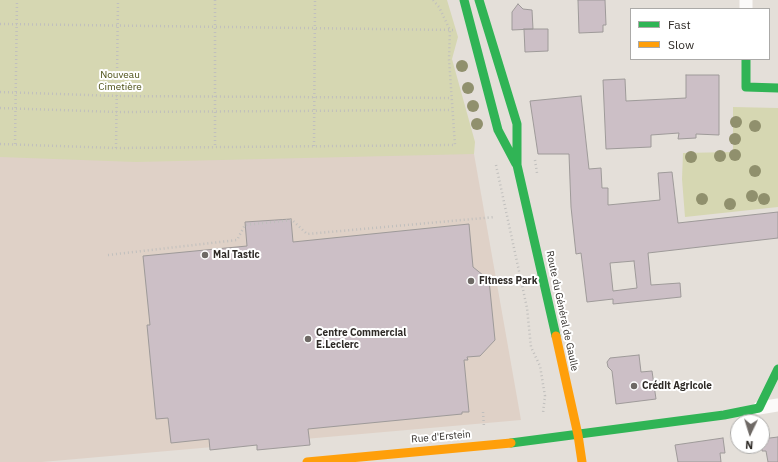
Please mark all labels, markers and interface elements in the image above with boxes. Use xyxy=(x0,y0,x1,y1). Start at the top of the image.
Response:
legend xyxy=(630,8,770,60)
text: Fast xyxy=(668,17,691,32)
text: Slow xyxy=(668,37,694,52)
park label: Nouveau Cimetière xyxy=(98,69,142,92)
place label: Mai Tastic xyxy=(213,249,260,261)
marker: Mai Tastic xyxy=(200,250,210,260)
street label: Route du Général de Gaulle xyxy=(543,250,581,372)
place label: Fitness Park xyxy=(479,275,537,287)
marker: Fitness Park xyxy=(466,276,476,286)
place label: Centre Commercial E.Leclerc xyxy=(316,327,406,350)
marker: Centre Commercial E.Leclerc xyxy=(303,334,313,344)
place label: Crédit Agricole xyxy=(642,380,712,392)
marker: Crédit Agricole xyxy=(629,381,639,391)
north arrow xyxy=(730,414,770,454)
street label: Rue d'Erstein xyxy=(411,428,471,446)
text: N xyxy=(745,438,754,452)

